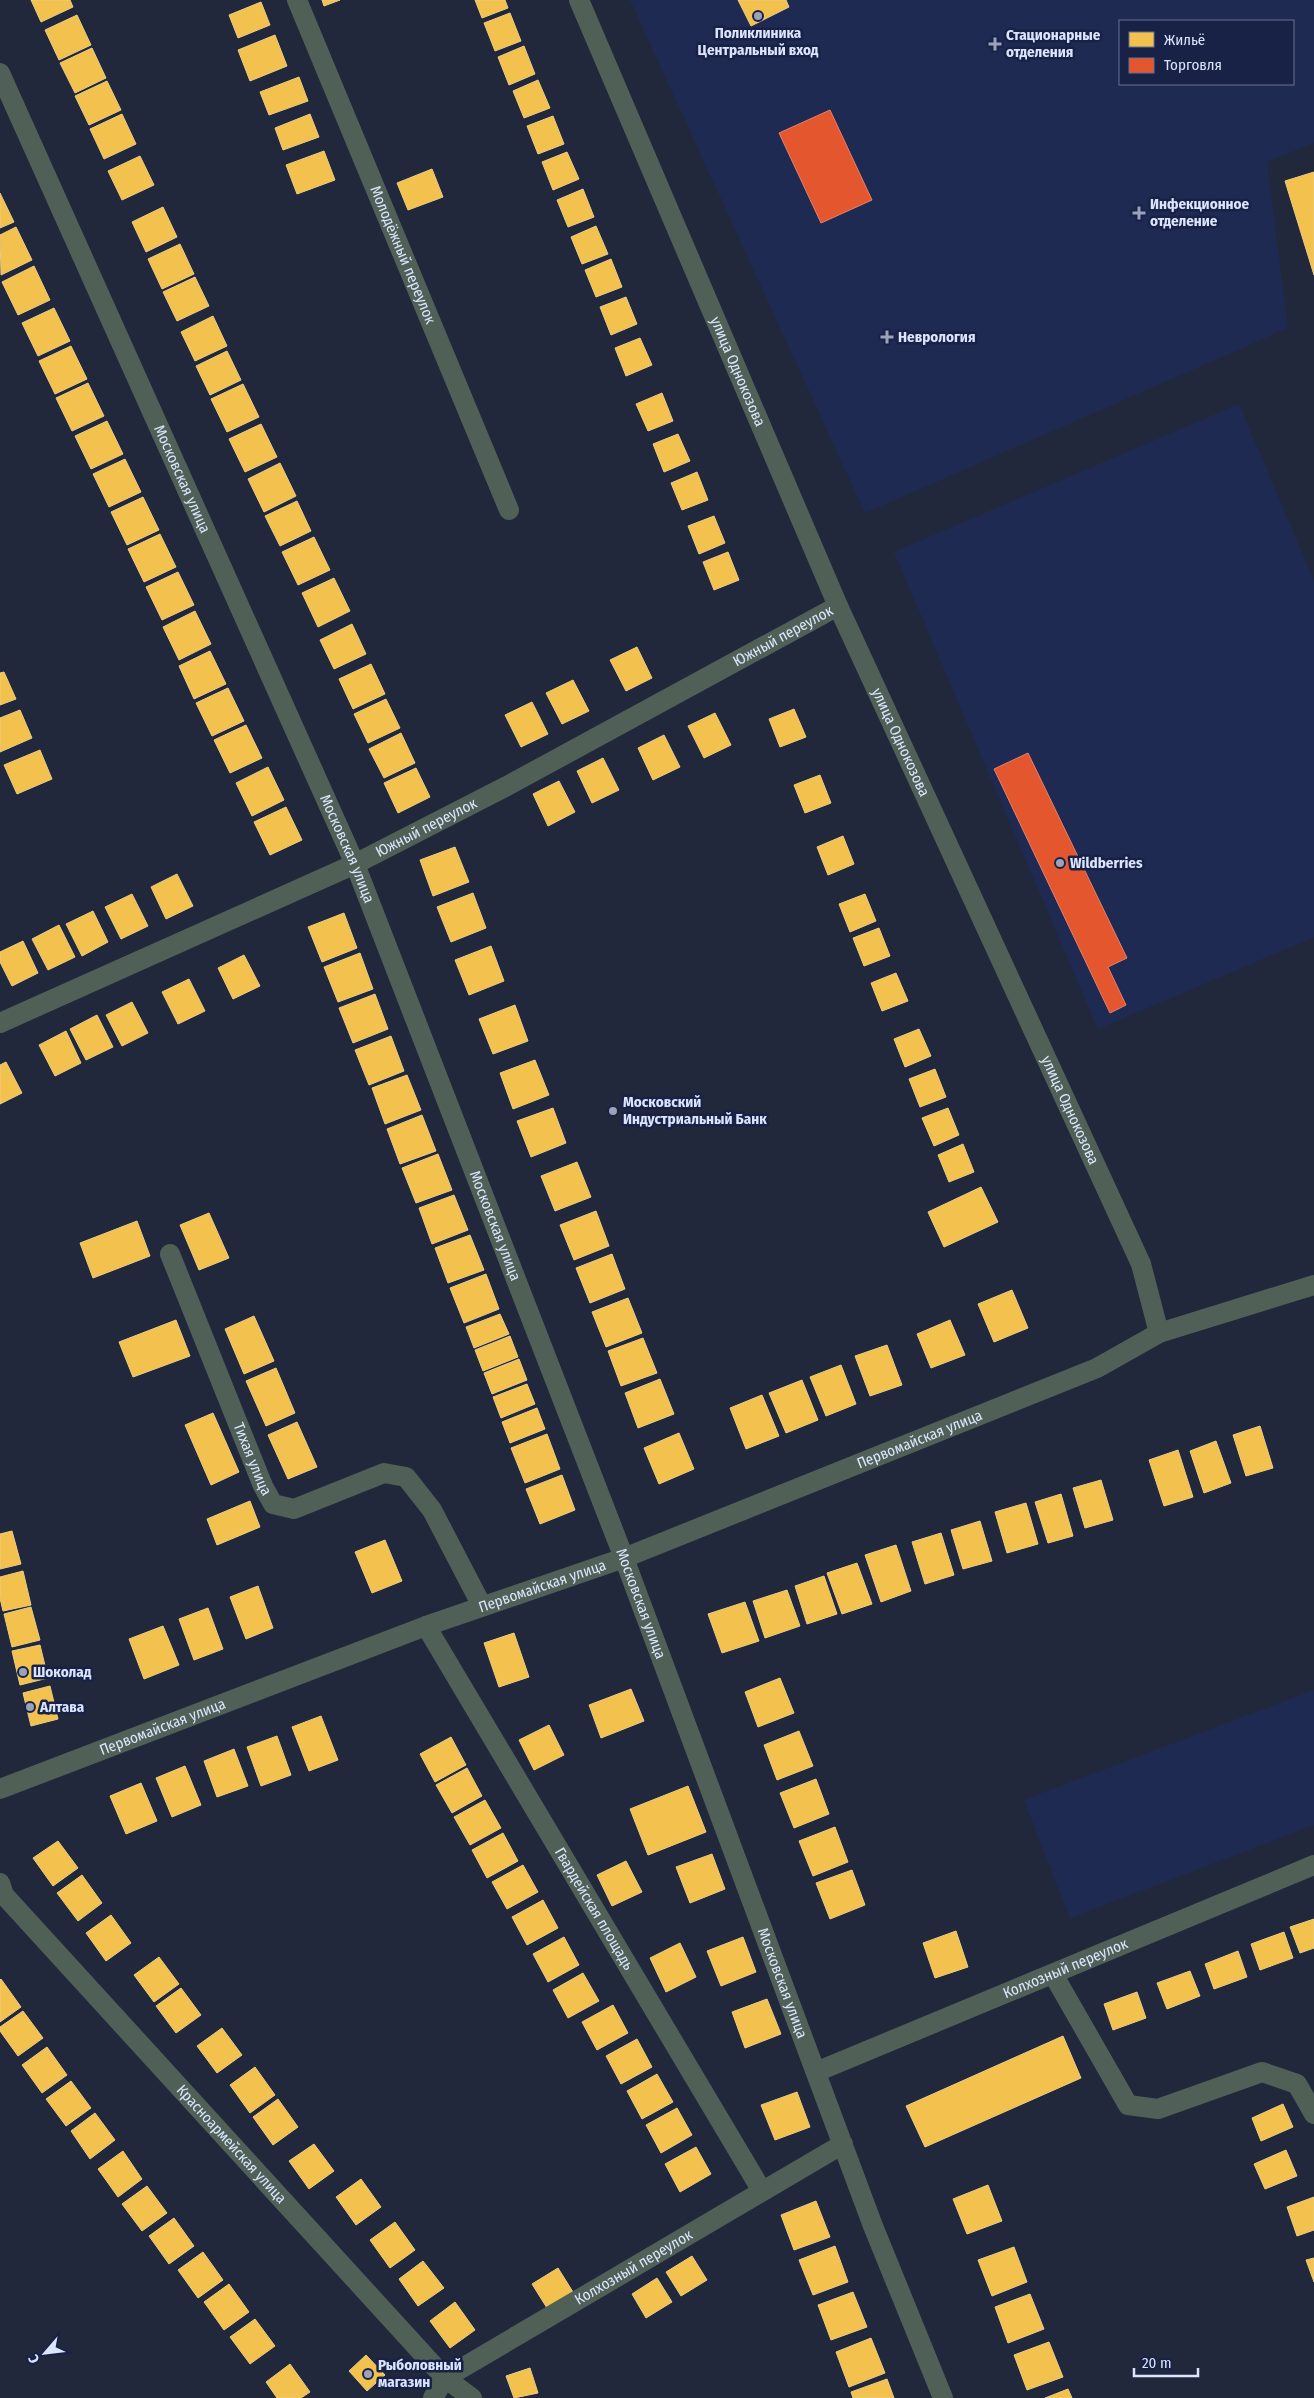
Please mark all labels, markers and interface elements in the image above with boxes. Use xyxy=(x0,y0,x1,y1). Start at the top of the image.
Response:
marker: Поликлиника Центральный вход xyxy=(752,10,764,22)
legend xyxy=(1119,20,1294,85)
place label: Поликлиника Центральный вход xyxy=(698,24,819,59)
place label: Стационарные отделения xyxy=(1006,26,1101,61)
text: Жильё xyxy=(1164,31,1205,49)
marker: Стационарные отделения xyxy=(988,37,1002,51)
text: Торговля xyxy=(1164,56,1222,74)
street label: Молодёжный переулок xyxy=(366,183,440,327)
place label: Инфекционное отделение xyxy=(1150,195,1250,230)
marker: Инфекционное отделение xyxy=(1132,206,1146,220)
street label: улица Однокозова xyxy=(706,314,769,429)
place label: Неврология xyxy=(898,328,975,346)
marker: Неврология xyxy=(880,330,894,344)
street label: Московская улица xyxy=(150,422,214,536)
street label: Южный переулок xyxy=(730,601,836,670)
street label: улица Однокозова xyxy=(868,685,933,799)
street label: Московская улица xyxy=(316,792,378,906)
street label: Южный переулок xyxy=(373,794,480,861)
place label: Wildberries xyxy=(1070,854,1143,872)
marker: Wildberries xyxy=(1054,857,1066,869)
street label: улица Однокозова xyxy=(1037,1053,1103,1167)
place label: Московский Индустриальный Банк xyxy=(623,1093,767,1128)
marker: Московский Индустриальный Банк xyxy=(607,1105,619,1117)
street label: Московская улица xyxy=(466,1168,525,1283)
street label: Первомайская улица xyxy=(854,1406,985,1473)
street label: Тихая улица xyxy=(230,1420,275,1499)
street label: Московская улица xyxy=(612,1546,670,1661)
street label: Первомайская улица xyxy=(476,1556,608,1616)
place label: Шоколад xyxy=(33,1663,92,1681)
marker: Шоколад xyxy=(17,1666,29,1678)
street label: Первомайская улица xyxy=(97,1695,228,1759)
place label: Алтава xyxy=(39,1698,85,1716)
marker: Алтава xyxy=(24,1701,36,1713)
street label: Гвардейская площадь xyxy=(551,1844,637,1973)
street label: Московская улица xyxy=(754,1925,811,2041)
street label: Колхозный переулок xyxy=(1000,1934,1130,2002)
street label: Красноармейская улица xyxy=(173,2081,290,2207)
street label: Колхозный переулок xyxy=(571,2226,696,2309)
north arrow xyxy=(20,2328,70,2378)
scale bar xyxy=(1134,2346,1198,2378)
text: С xyxy=(24,2351,43,2366)
text: 20 m xyxy=(1142,2354,1172,2372)
place label: Рыболовный магазин xyxy=(378,2356,462,2391)
marker: Рыболовный магазин xyxy=(362,2368,374,2380)

